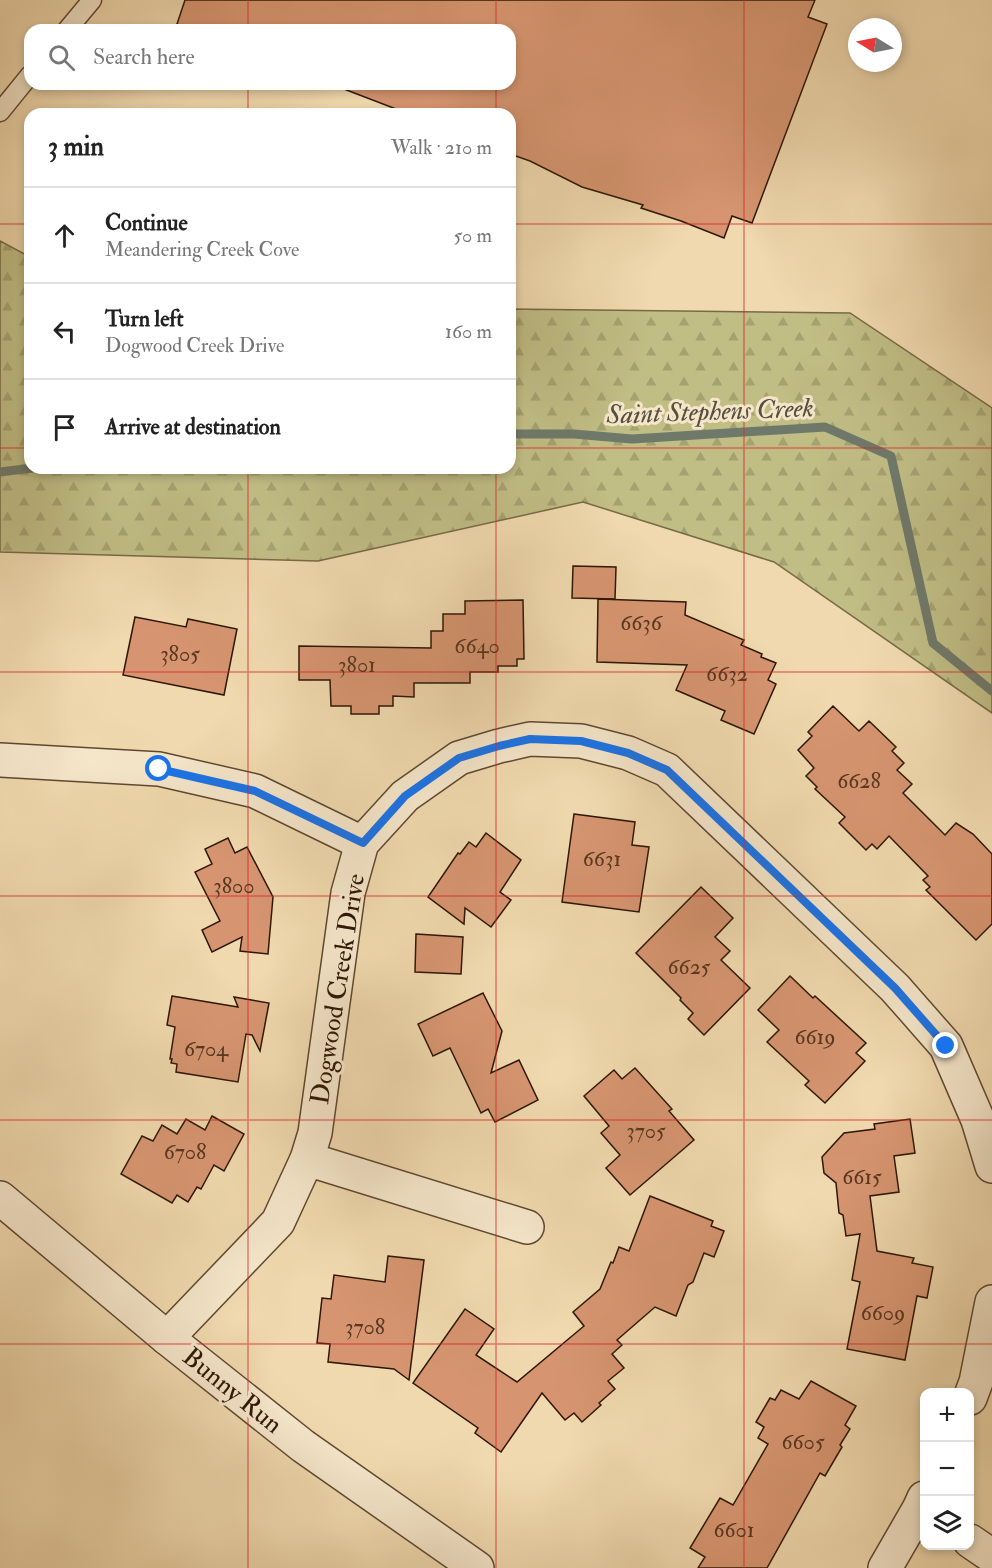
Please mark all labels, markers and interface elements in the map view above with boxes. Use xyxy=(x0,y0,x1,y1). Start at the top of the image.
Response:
north arrow xyxy=(848,18,902,72)
search box xyxy=(24,24,516,90)
icon: search xyxy=(45,41,78,74)
text: Search here xyxy=(93,43,195,71)
text: 3 min xyxy=(48,131,104,163)
text: Walk · 210 m xyxy=(391,135,492,160)
text: Continue xyxy=(105,209,188,237)
icon: ahead xyxy=(48,219,81,252)
text: 50 m xyxy=(453,223,492,248)
text: Meandering Creek Cove xyxy=(105,237,299,262)
text: Turn left xyxy=(105,305,184,333)
icon: left xyxy=(48,315,81,348)
text: 160 m xyxy=(445,319,492,344)
text: Dogwood Creek Drive xyxy=(105,333,284,358)
water label: Saint Stephens Creek xyxy=(605,391,814,432)
icon: arrive xyxy=(48,411,81,444)
text: Arrive at destination xyxy=(105,413,281,441)
house number: 6636 xyxy=(620,609,664,637)
house number: 6640 xyxy=(454,632,500,660)
house number: 3805 xyxy=(160,640,200,668)
house number: 3801 xyxy=(338,651,376,679)
house number: 6632 xyxy=(706,660,748,688)
route start xyxy=(145,755,171,781)
house number: 6628 xyxy=(837,767,881,795)
house number: 6631 xyxy=(583,845,621,873)
street label: Dogwood Creek Drive xyxy=(304,871,372,1107)
house number: 3800 xyxy=(213,872,255,900)
house number: 6625 xyxy=(668,953,711,981)
house number: 6619 xyxy=(794,1023,836,1051)
route end xyxy=(932,1032,958,1058)
house number: 6704 xyxy=(184,1035,229,1063)
house number: 3705 xyxy=(626,1117,666,1145)
house number: 6708 xyxy=(164,1138,206,1166)
house number: 6615 xyxy=(842,1163,882,1191)
house number: 6609 xyxy=(861,1299,905,1327)
house number: 3708 xyxy=(345,1313,385,1341)
street label: Bunny Run xyxy=(176,1341,289,1441)
map controls xyxy=(920,1388,974,1550)
button: + xyxy=(920,1388,974,1442)
house number: 6605 xyxy=(781,1428,825,1456)
button: − xyxy=(920,1442,974,1496)
button: layers xyxy=(920,1496,974,1550)
house number: 6601 xyxy=(713,1516,755,1544)

